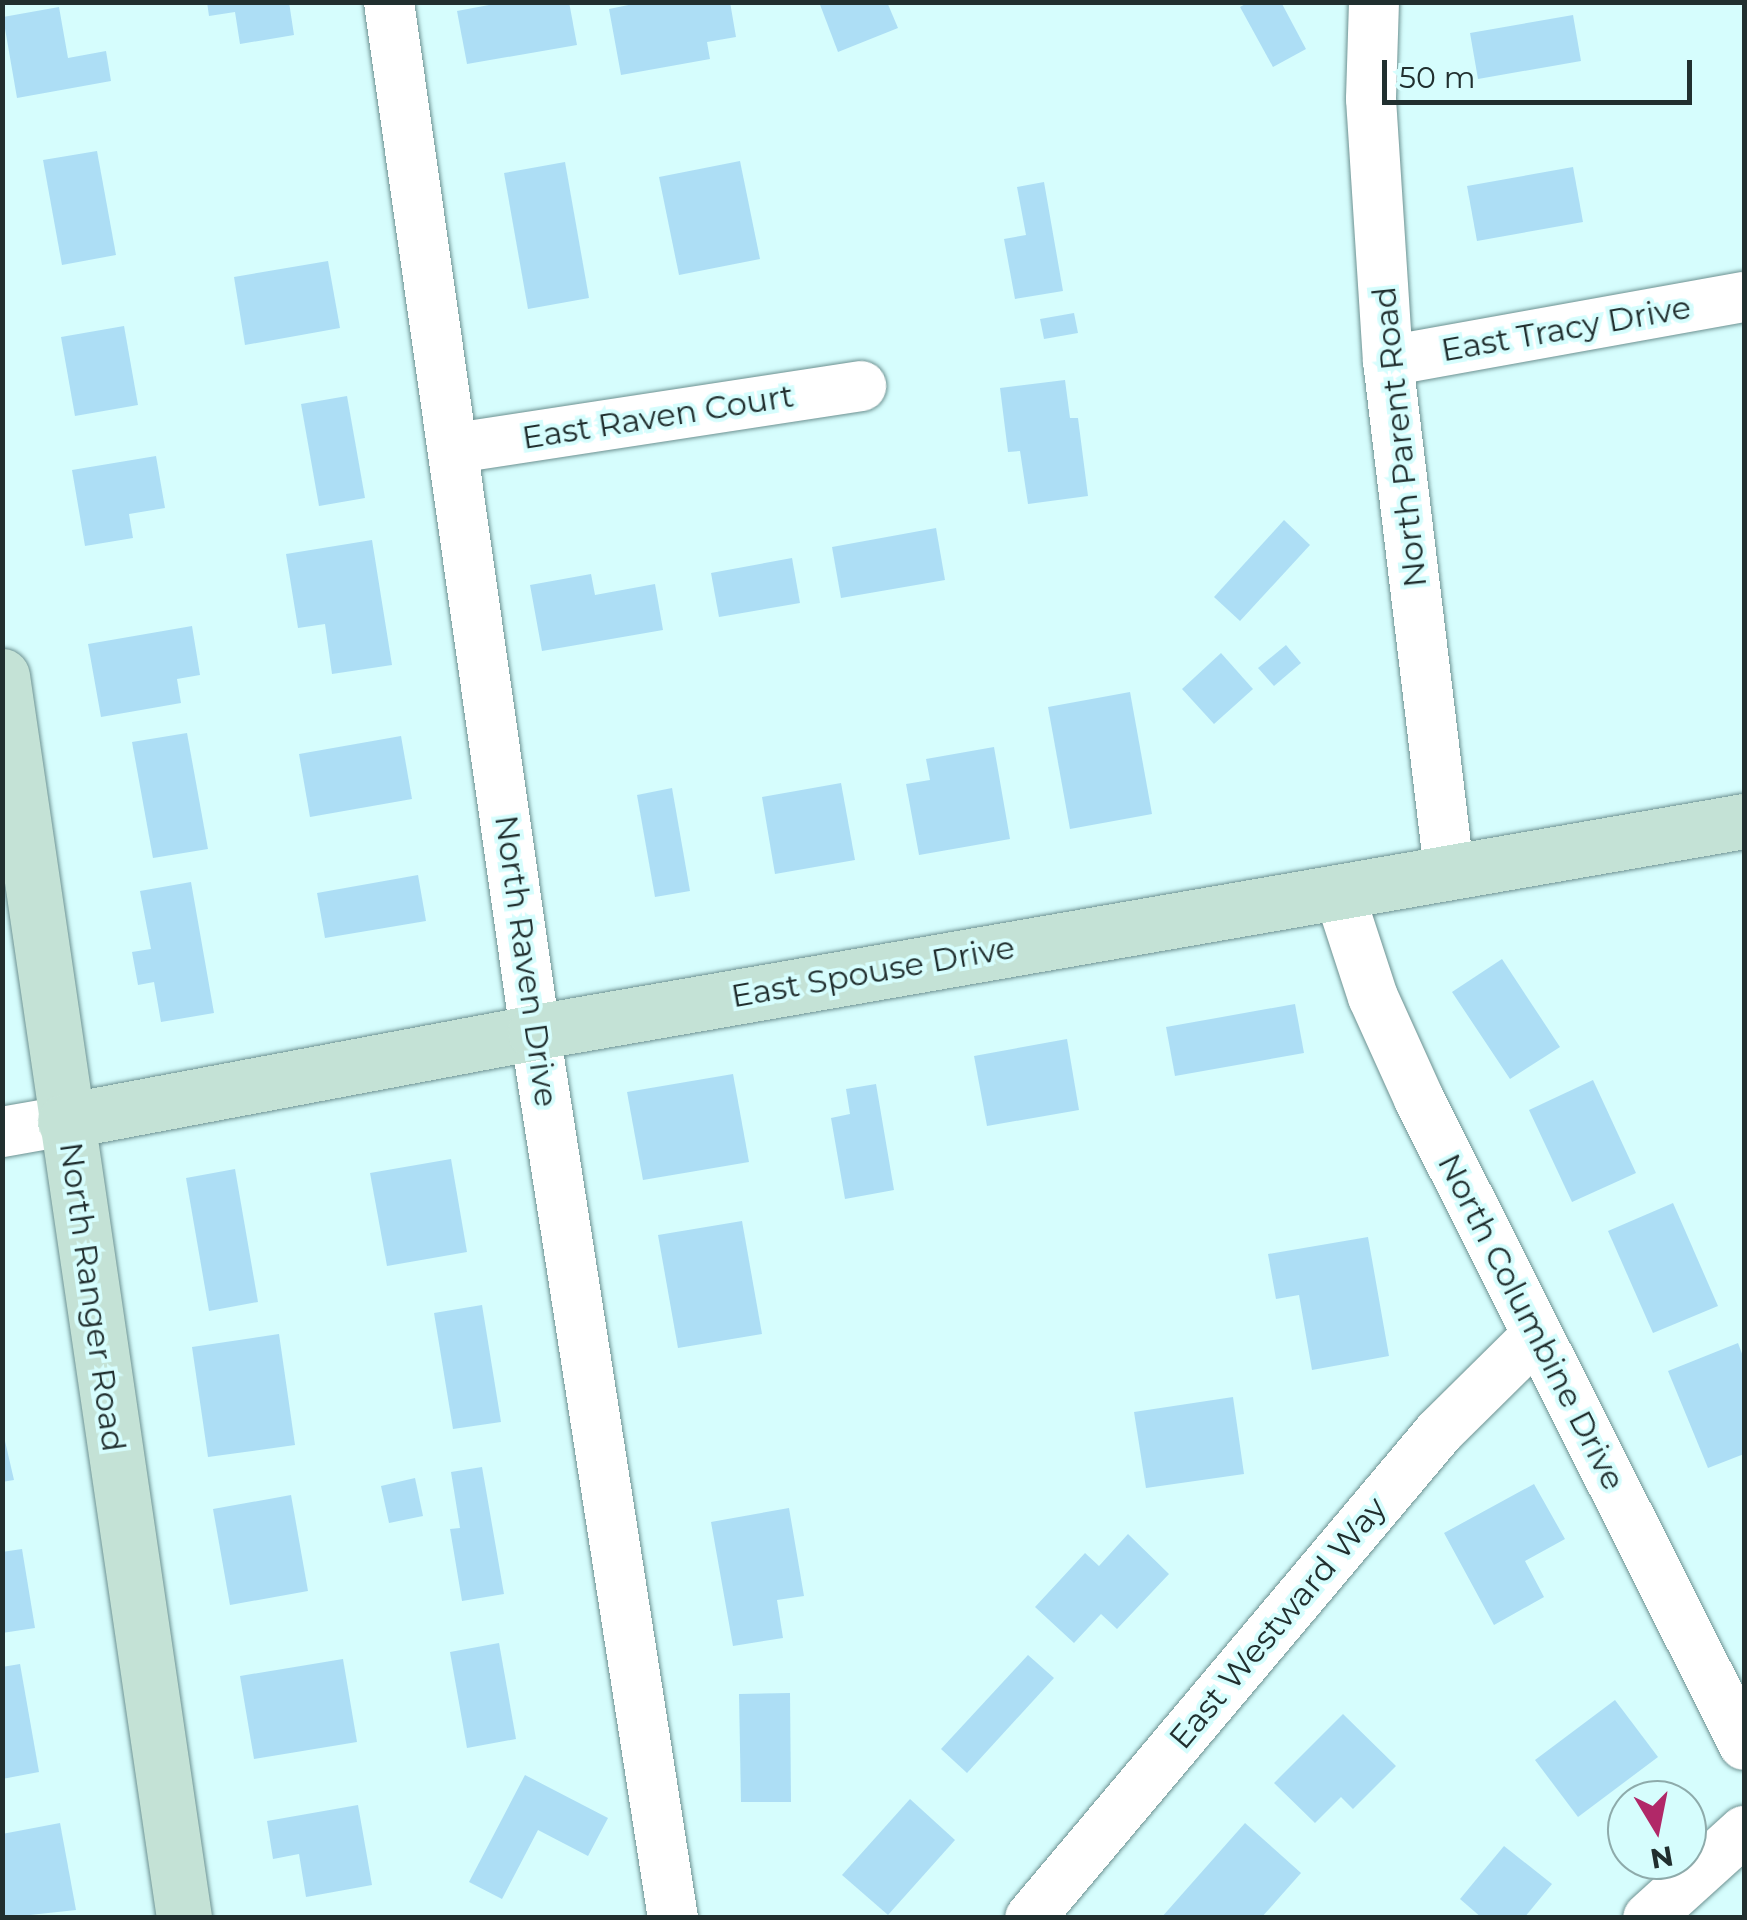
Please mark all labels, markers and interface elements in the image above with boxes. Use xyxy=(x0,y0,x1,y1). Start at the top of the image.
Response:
scale bar xyxy=(1387,40,1697,102)
text: 50 m xyxy=(1399,59,1476,96)
street label: North Parent Road xyxy=(1365,285,1435,589)
street label: East Tracy Drive xyxy=(1438,288,1694,370)
street label: East Raven Court xyxy=(519,377,797,457)
street label: North Raven Drive xyxy=(487,813,565,1109)
street label: East Spouse Drive xyxy=(728,928,1018,1016)
street label: North Ranger Road xyxy=(51,1140,133,1454)
street label: North Columbine Drive xyxy=(1429,1148,1633,1496)
street label: East Westward Way xyxy=(1161,1489,1395,1757)
north arrow xyxy=(1607,1780,1707,1880)
text: N xyxy=(1648,1839,1676,1876)

